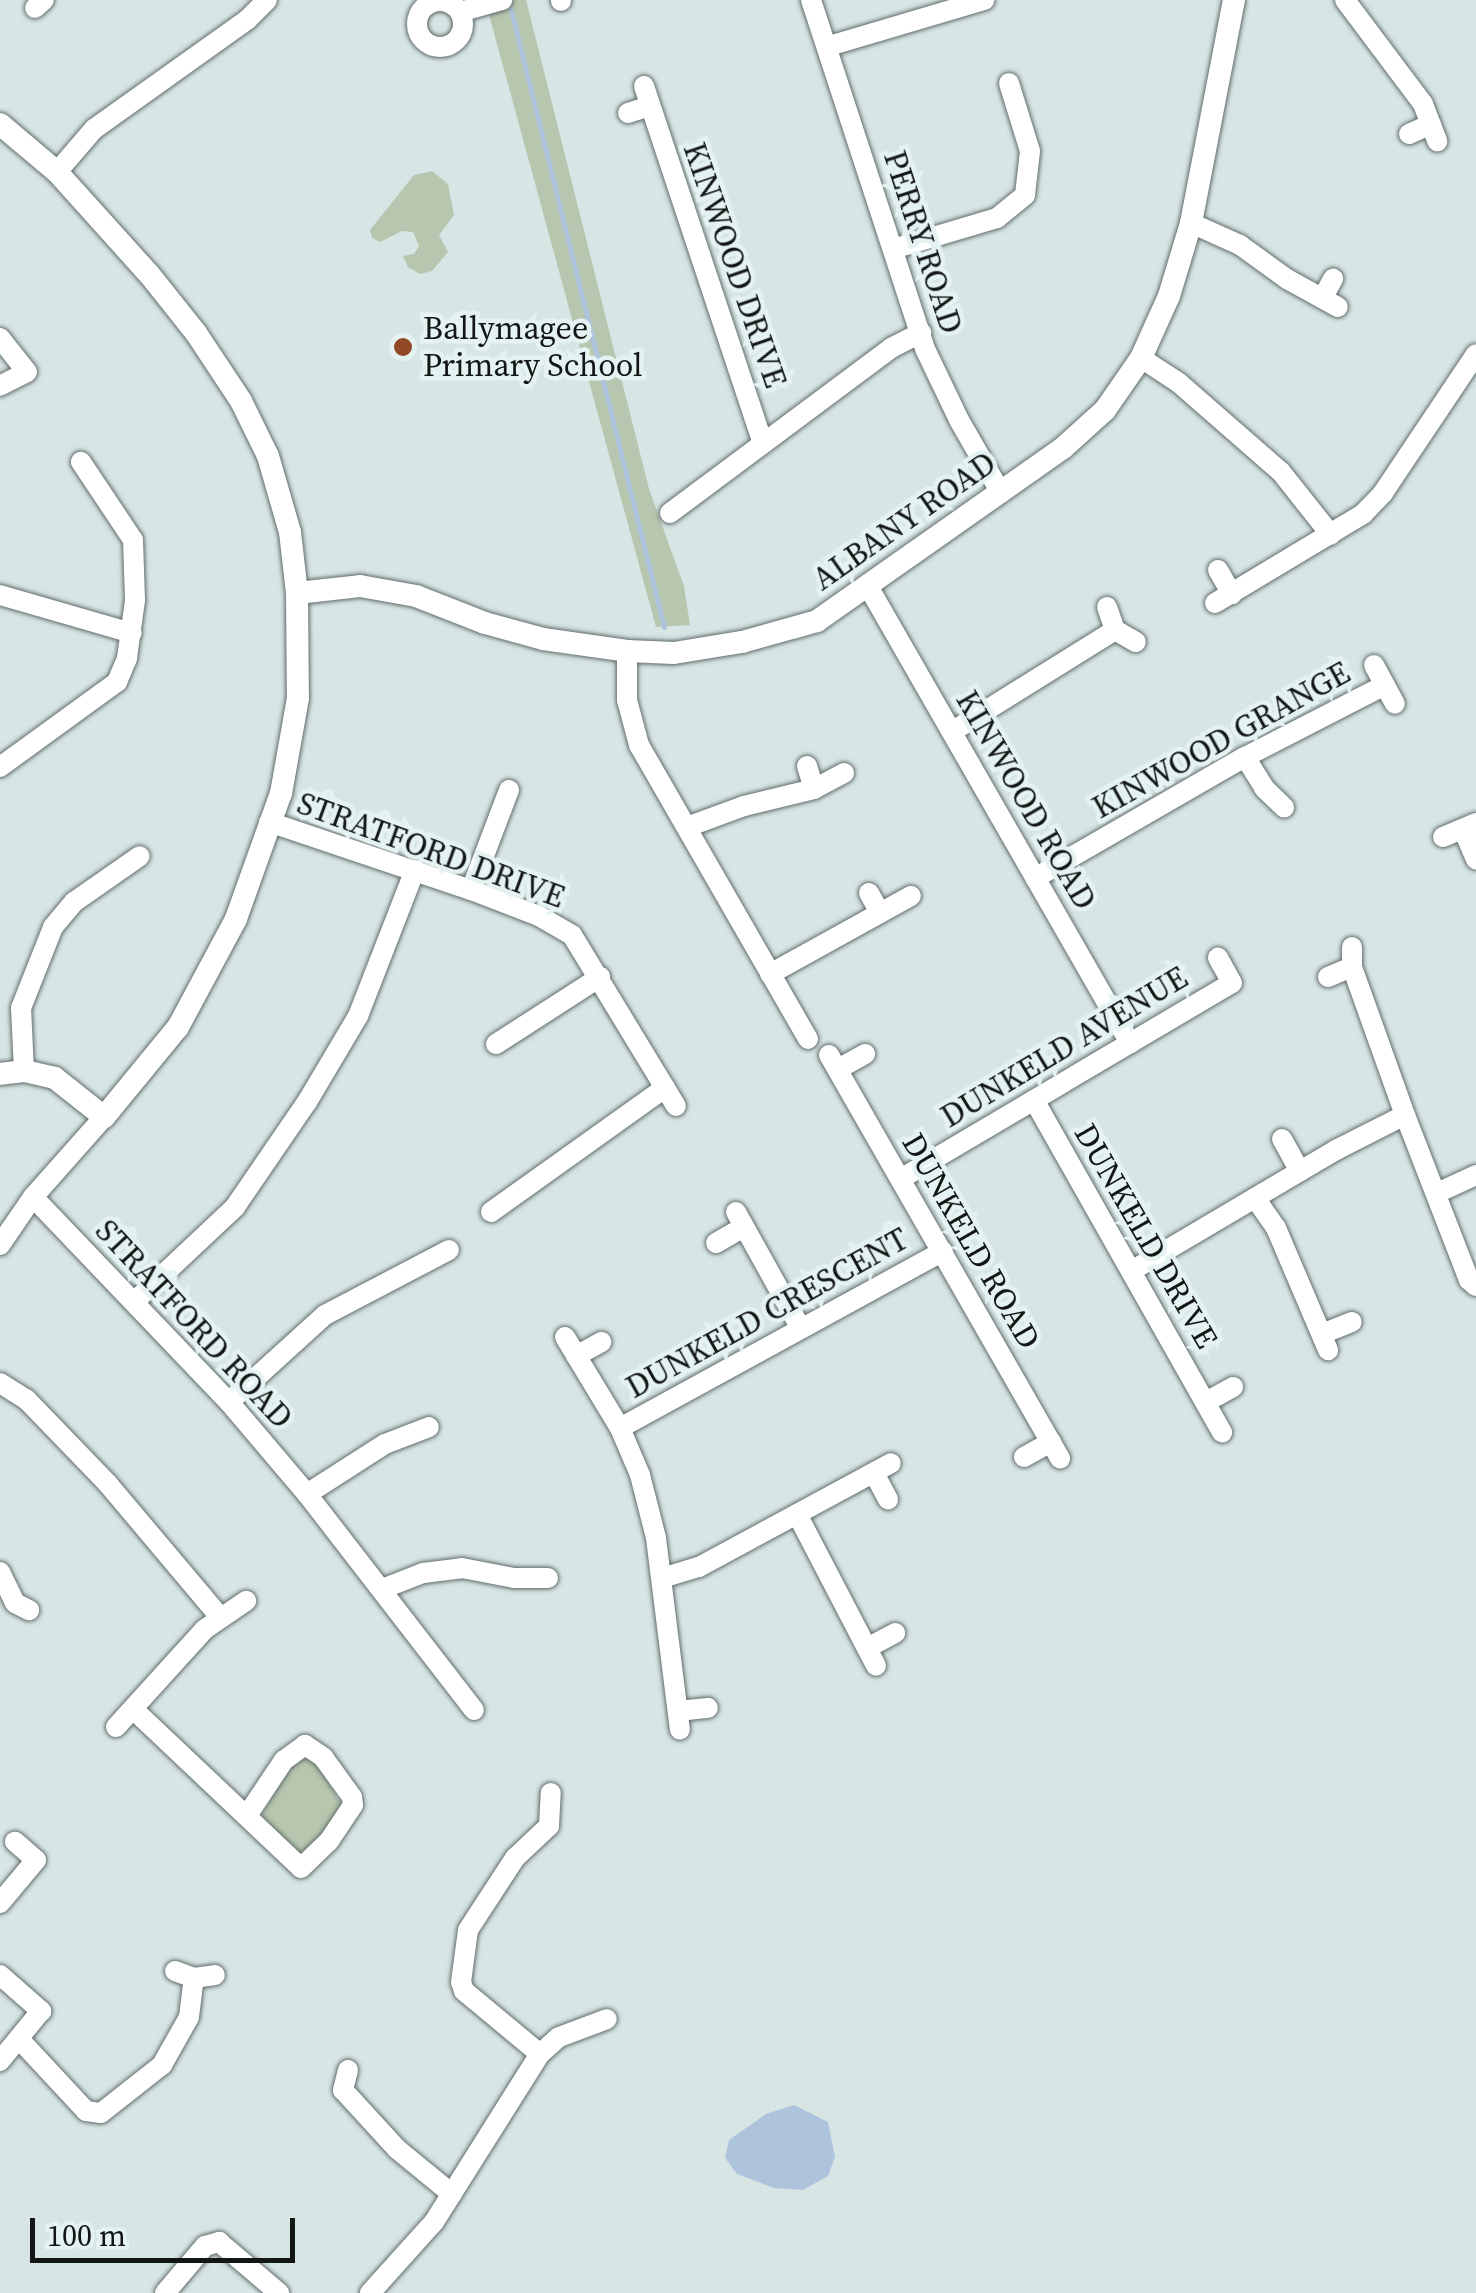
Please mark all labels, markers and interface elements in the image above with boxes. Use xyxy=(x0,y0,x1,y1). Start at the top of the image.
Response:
street label: KINWOOD DRIVE xyxy=(675,137,795,393)
street label: PERRY ROAD xyxy=(875,145,971,339)
place label: Ballymagee Primary School xyxy=(423,310,642,385)
marker: Ballymagee Primary School xyxy=(392,336,414,358)
street label: ALBANY ROAD xyxy=(805,443,1003,599)
street label: KINWOOD GRANGE xyxy=(1086,653,1356,827)
street label: KINWOOD ROAD xyxy=(948,684,1104,916)
street label: STRATFORD DRIVE xyxy=(292,784,570,916)
street label: DUNKELD AVENUE xyxy=(934,958,1194,1136)
street label: DUNKELD DRIVE xyxy=(1066,1117,1226,1355)
street label: DUNKELD ROAD xyxy=(894,1126,1048,1356)
street label: STRATFORD ROAD xyxy=(87,1212,301,1436)
street label: DUNKELD CRESCENT xyxy=(619,1219,915,1407)
scale bar xyxy=(35,2198,300,2260)
text: 100 m xyxy=(47,2215,126,2256)

